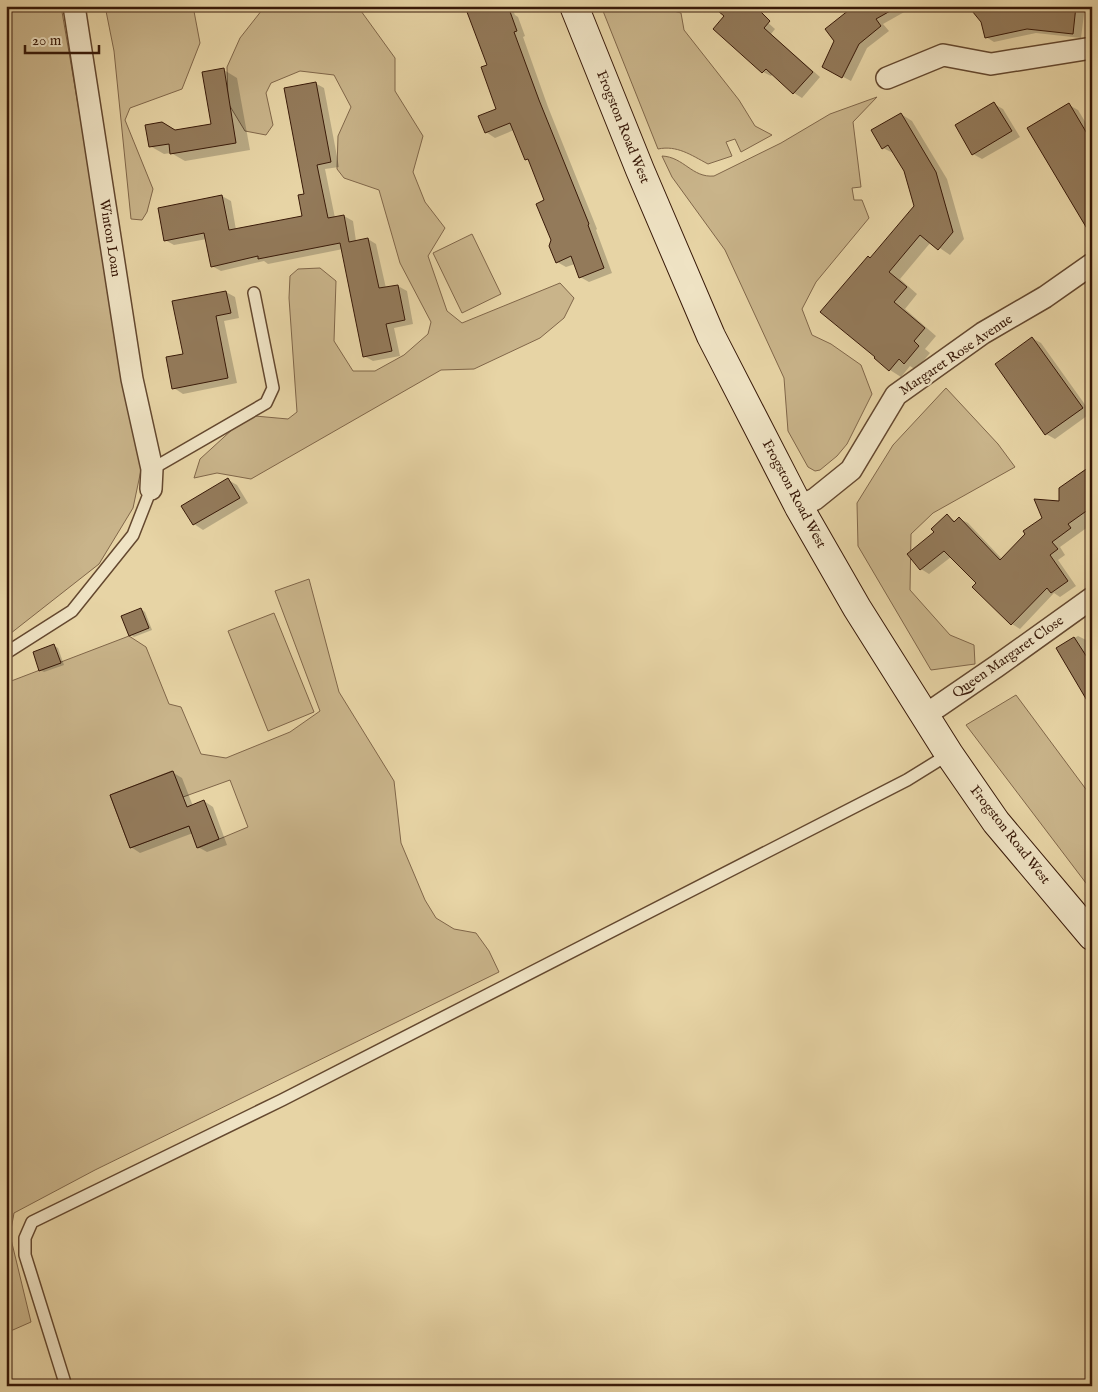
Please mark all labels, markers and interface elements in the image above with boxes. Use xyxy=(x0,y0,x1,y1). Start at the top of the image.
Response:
scale bar xyxy=(25,22,99,54)
text: 20 m xyxy=(32,31,62,50)
street label: Frogston Road West xyxy=(592,68,654,186)
street label: Winton Loan xyxy=(95,198,125,279)
street label: Margaret Rose Avenue xyxy=(896,310,1017,400)
street label: Frogston Road West xyxy=(758,437,830,551)
street label: Queen Margaret Close xyxy=(949,611,1068,702)
street label: Frogston Road West xyxy=(966,782,1054,888)

